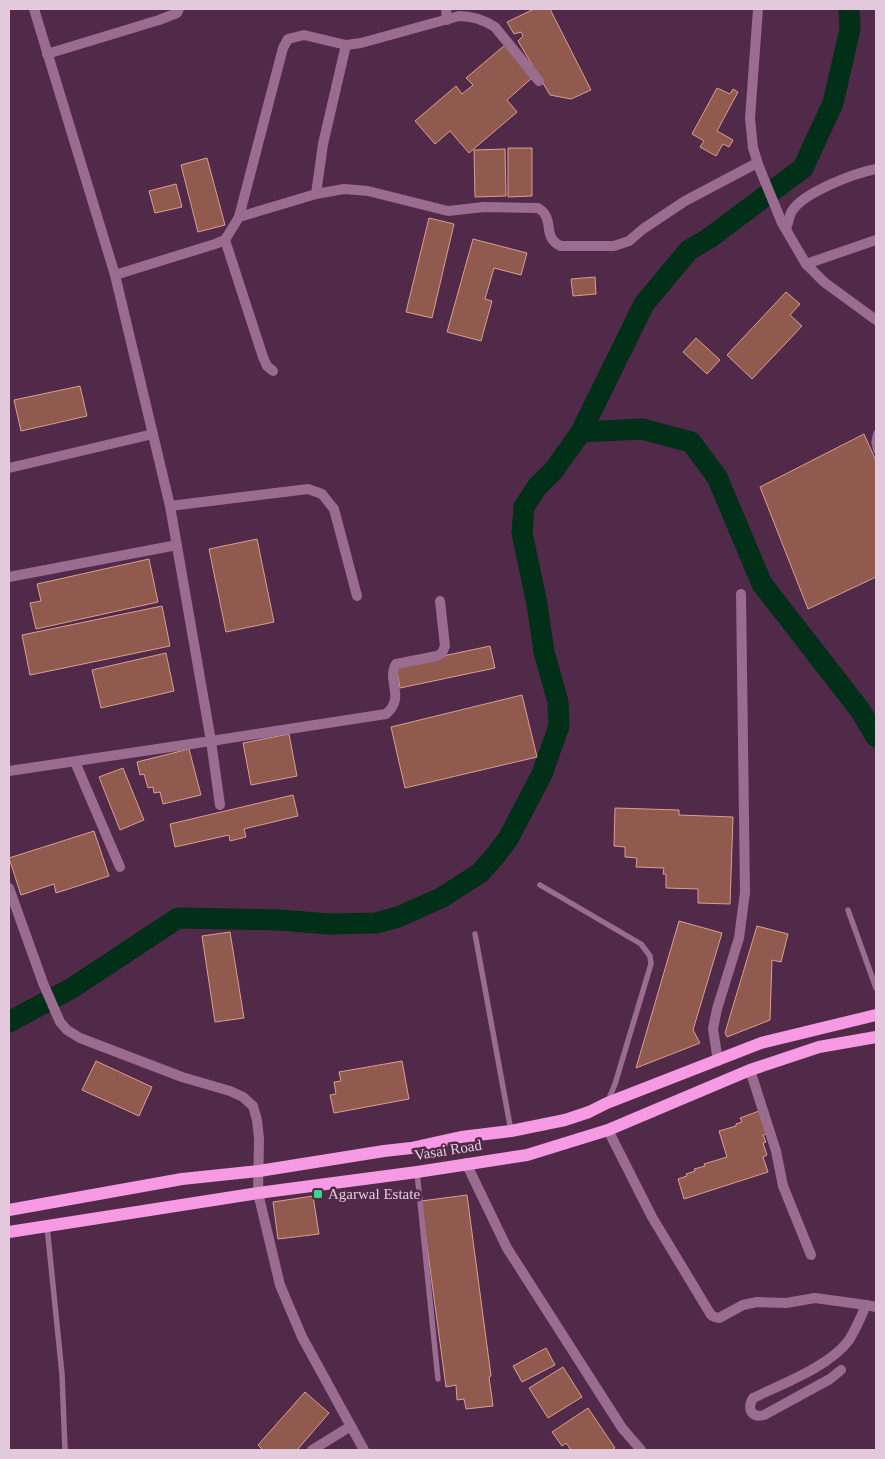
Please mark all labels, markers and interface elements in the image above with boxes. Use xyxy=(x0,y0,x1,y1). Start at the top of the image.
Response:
street label: Vasai Road xyxy=(413,1137,483,1163)
place label: Agarwal Estate xyxy=(328,1186,420,1202)
marker: Agarwal Estate xyxy=(312,1188,324,1200)

